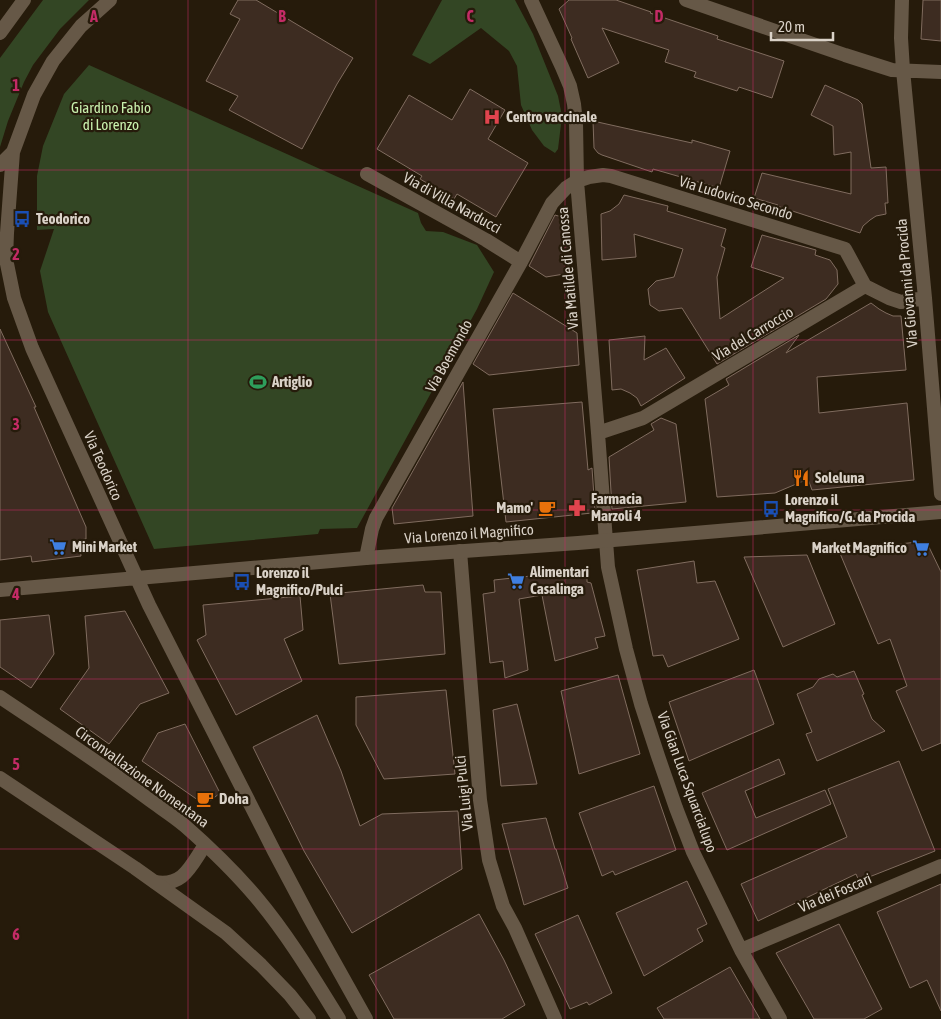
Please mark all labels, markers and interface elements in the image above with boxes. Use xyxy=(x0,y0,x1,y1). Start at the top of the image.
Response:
text: A xyxy=(89,7,98,25)
text: B xyxy=(278,7,286,25)
text: C xyxy=(466,7,474,25)
text: D xyxy=(655,7,664,25)
scale bar xyxy=(771,10,834,42)
text: 20 m xyxy=(778,18,805,35)
text: 1 xyxy=(12,76,20,94)
park label: Giardino Fabio di Lorenzo xyxy=(71,99,151,133)
hospital icon: Centro vaccinale xyxy=(482,107,502,127)
place label: Centro vaccinale xyxy=(506,108,597,125)
street label: Via di Villa Narducci xyxy=(400,169,504,237)
street label: Via Ludovico Secondo xyxy=(677,172,795,223)
street label: Via Matilde di Canossa xyxy=(554,206,581,330)
bus stop icon: Teodorico xyxy=(12,209,32,229)
place label: Teodorico xyxy=(36,210,90,227)
street label: Via Giovanni da Procida xyxy=(892,218,921,348)
text: 2 xyxy=(12,245,20,263)
street label: Via del Carroccio xyxy=(709,303,796,364)
street label: Via Boemondo xyxy=(422,317,475,395)
sports icon: Artiglio xyxy=(248,372,268,392)
place label: Artiglio xyxy=(271,373,312,390)
text: 3 xyxy=(12,415,20,433)
street label: Via Teodorico xyxy=(81,429,126,503)
restaurant icon: Soleluna xyxy=(791,468,811,488)
place label: Soleluna xyxy=(815,469,864,486)
place label: Farmacia Marzoli 4 xyxy=(591,490,642,524)
place label: Lorenzo il Magnifico/G. da Procida xyxy=(785,491,915,525)
cafe icon: Mamo' xyxy=(537,498,557,518)
pharmacy icon: Farmacia Marzoli 4 xyxy=(567,498,587,518)
place label: Mamo' xyxy=(496,499,534,516)
bus stop icon: Lorenzo il Magnifico/G. da Procida xyxy=(761,499,781,519)
street label: Via Lorenzo il Magnifico xyxy=(404,521,534,546)
supermarket icon: Mini Market xyxy=(48,537,68,557)
place label: Mini Market xyxy=(72,538,138,555)
supermarket icon: Market Magnifico xyxy=(911,538,931,558)
place label: Market Magnifico xyxy=(812,539,907,556)
place label: Alimentari Casalinga xyxy=(529,563,589,597)
place label: Lorenzo il Magnifico/Pulci xyxy=(256,564,343,598)
supermarket icon: Alimentari Casalinga xyxy=(506,571,526,591)
bus stop icon: Lorenzo il Magnifico/Pulci xyxy=(232,572,252,592)
text: 4 xyxy=(11,585,20,603)
street label: Via Gian Luca Squarcialupo xyxy=(654,709,721,855)
street label: Circonvallazione Nomentana xyxy=(72,722,212,831)
text: 5 xyxy=(12,755,20,773)
street label: Via Luigi Pulci xyxy=(451,755,476,832)
cafe icon: Doha xyxy=(195,789,215,809)
place label: Doha xyxy=(219,790,249,807)
street label: Via dei Foscari xyxy=(796,870,874,916)
text: 6 xyxy=(12,925,20,943)

